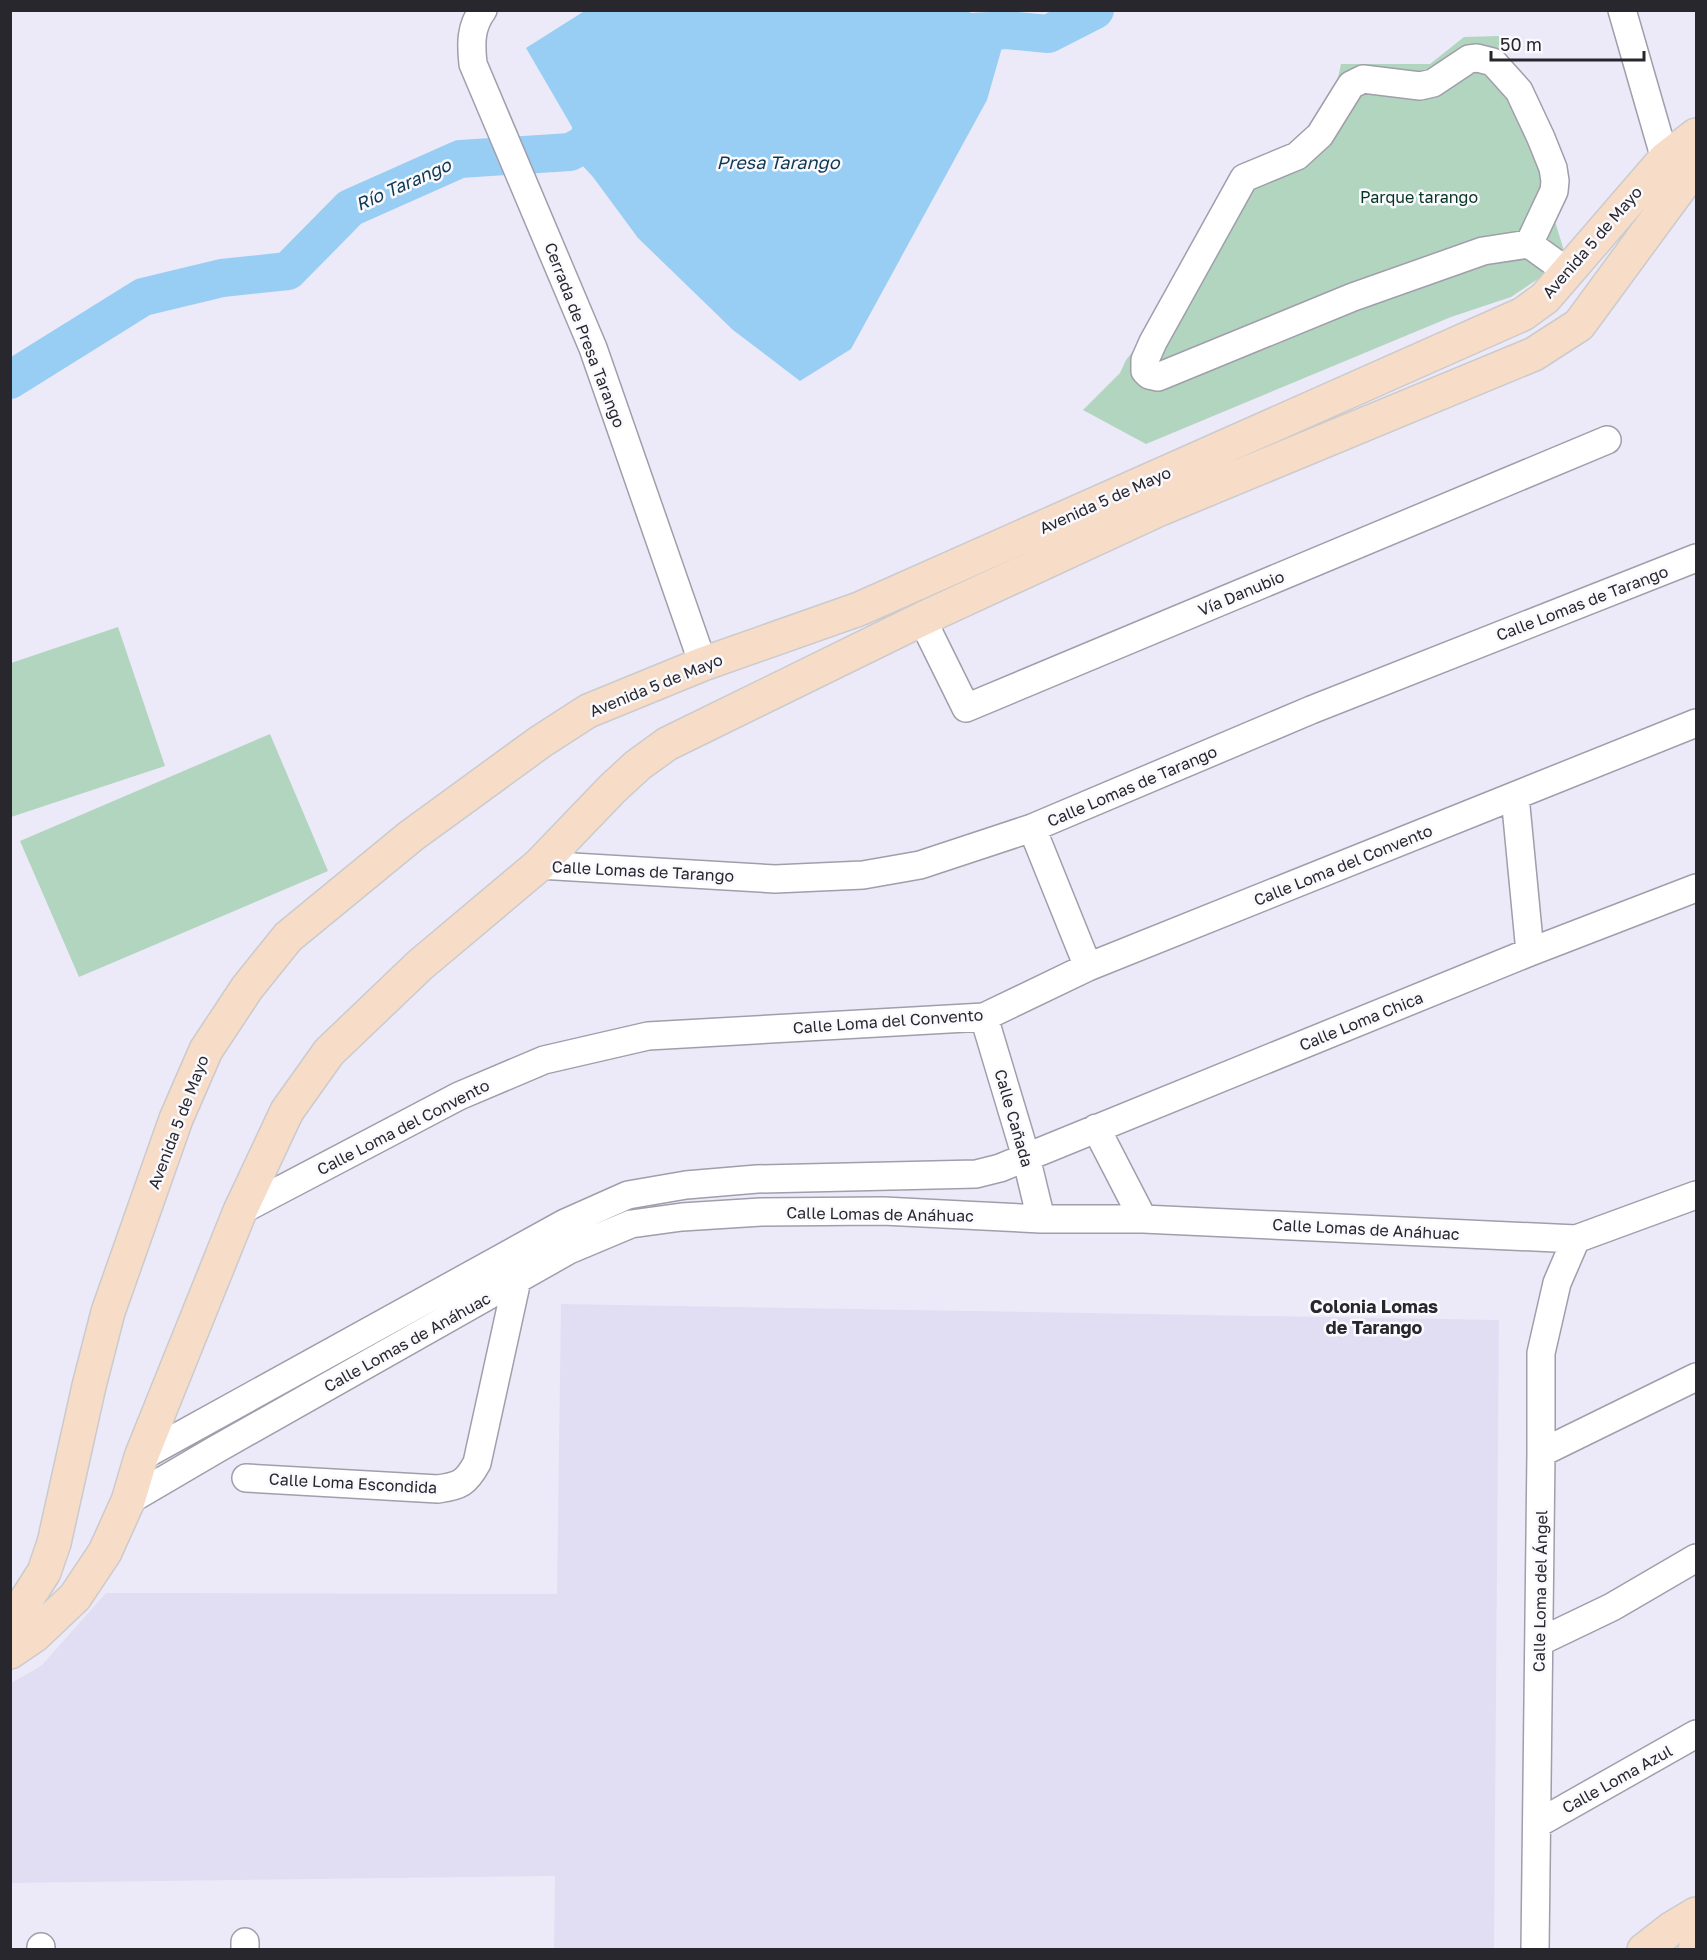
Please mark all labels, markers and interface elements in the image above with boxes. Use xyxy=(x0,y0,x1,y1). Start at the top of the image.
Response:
scale bar xyxy=(1491,24,1644,62)
text: 50 m xyxy=(1500,33,1542,55)
water label: Presa Tarango xyxy=(717,151,841,173)
water label: Río Tarango xyxy=(352,153,455,215)
street label: Avenida 5 de Mayo xyxy=(1538,182,1646,302)
park label: Parque tarango xyxy=(1360,187,1478,207)
street label: Cerrada de Presa Tarango xyxy=(540,240,630,430)
street label: Avenida 5 de Mayo xyxy=(1036,462,1174,538)
street label: Calle Lomas de Tarango xyxy=(1493,561,1671,645)
street label: Vía Danubio xyxy=(1195,566,1287,620)
street label: Avenida 5 de Mayo xyxy=(587,649,725,721)
street label: Calle Lomas de Tarango xyxy=(1044,741,1220,831)
street label: Calle Loma del Convento xyxy=(1251,820,1435,910)
street label: Calle Lomas de Tarango xyxy=(551,856,735,886)
street label: Calle Loma Chica xyxy=(1296,987,1426,1055)
street label: Calle Loma del Convento xyxy=(792,1004,984,1038)
street label: Avenida 5 de Mayo xyxy=(143,1052,213,1192)
street label: Calle Cañada xyxy=(990,1067,1038,1169)
street label: Calle Loma del Convento xyxy=(313,1075,493,1179)
street label: Calle Lomas de Anáhuac xyxy=(786,1202,974,1226)
street label: Calle Lomas de Anáhuac xyxy=(1272,1214,1460,1244)
street label: Calle Lomas de Anáhuac xyxy=(320,1288,494,1396)
district label: Colonia Lomas de Tarango xyxy=(1310,1295,1438,1338)
street label: Calle Loma Escondida xyxy=(268,1469,438,1497)
street label: Calle Loma del Ángel xyxy=(1529,1510,1551,1672)
street label: Calle Loma Azul xyxy=(1558,1740,1676,1818)

